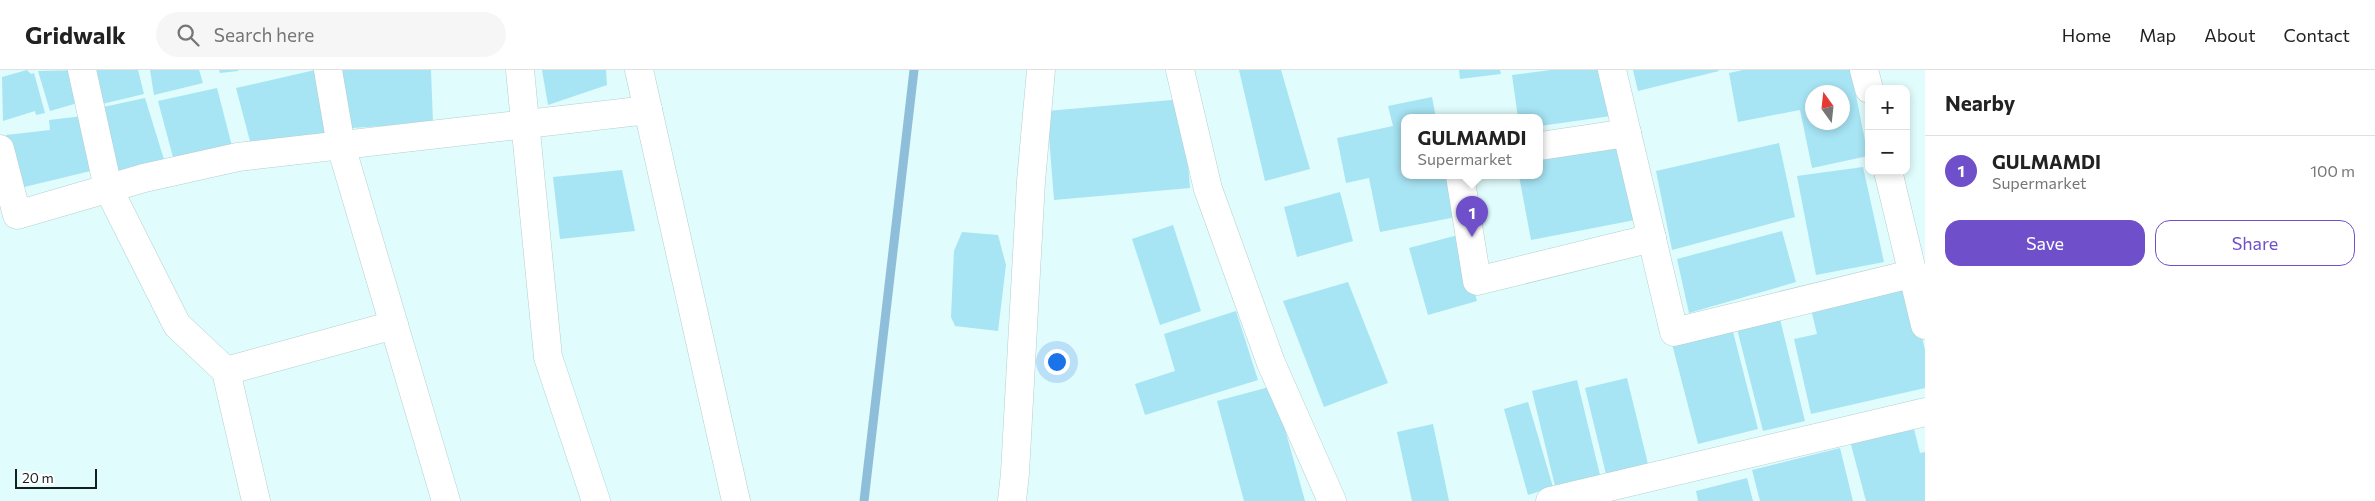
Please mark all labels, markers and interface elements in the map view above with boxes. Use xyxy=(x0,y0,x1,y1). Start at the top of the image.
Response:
search box xyxy=(156,12,506,57)
text: Gridwalk xyxy=(25,20,126,49)
icon: search xyxy=(174,21,202,49)
text: Search here xyxy=(214,23,314,46)
text: Home xyxy=(2062,24,2111,46)
text: Map xyxy=(2139,24,2176,46)
text: About xyxy=(2204,24,2256,46)
text: Contact xyxy=(2284,24,2350,46)
north arrow xyxy=(1805,85,1850,130)
map controls xyxy=(1865,85,1910,175)
button: + xyxy=(1865,85,1910,130)
text: Nearby xyxy=(1945,90,2015,115)
popup xyxy=(1401,114,1543,179)
text: GULMAMDI xyxy=(1418,126,1526,149)
button: − xyxy=(1865,130,1910,175)
text: Supermarket xyxy=(1418,149,1512,168)
text: GULMAMDI xyxy=(1992,150,2101,173)
text: 1 xyxy=(1957,161,1965,180)
text: 100 m xyxy=(2310,161,2355,180)
text: Supermarket xyxy=(1992,173,2087,192)
pin: 1 xyxy=(1456,196,1488,237)
button: Save xyxy=(1945,220,2145,266)
button: Share xyxy=(2155,220,2355,266)
your location xyxy=(1044,349,1070,375)
scale bar xyxy=(15,466,98,489)
text: 20 m xyxy=(22,469,54,486)

